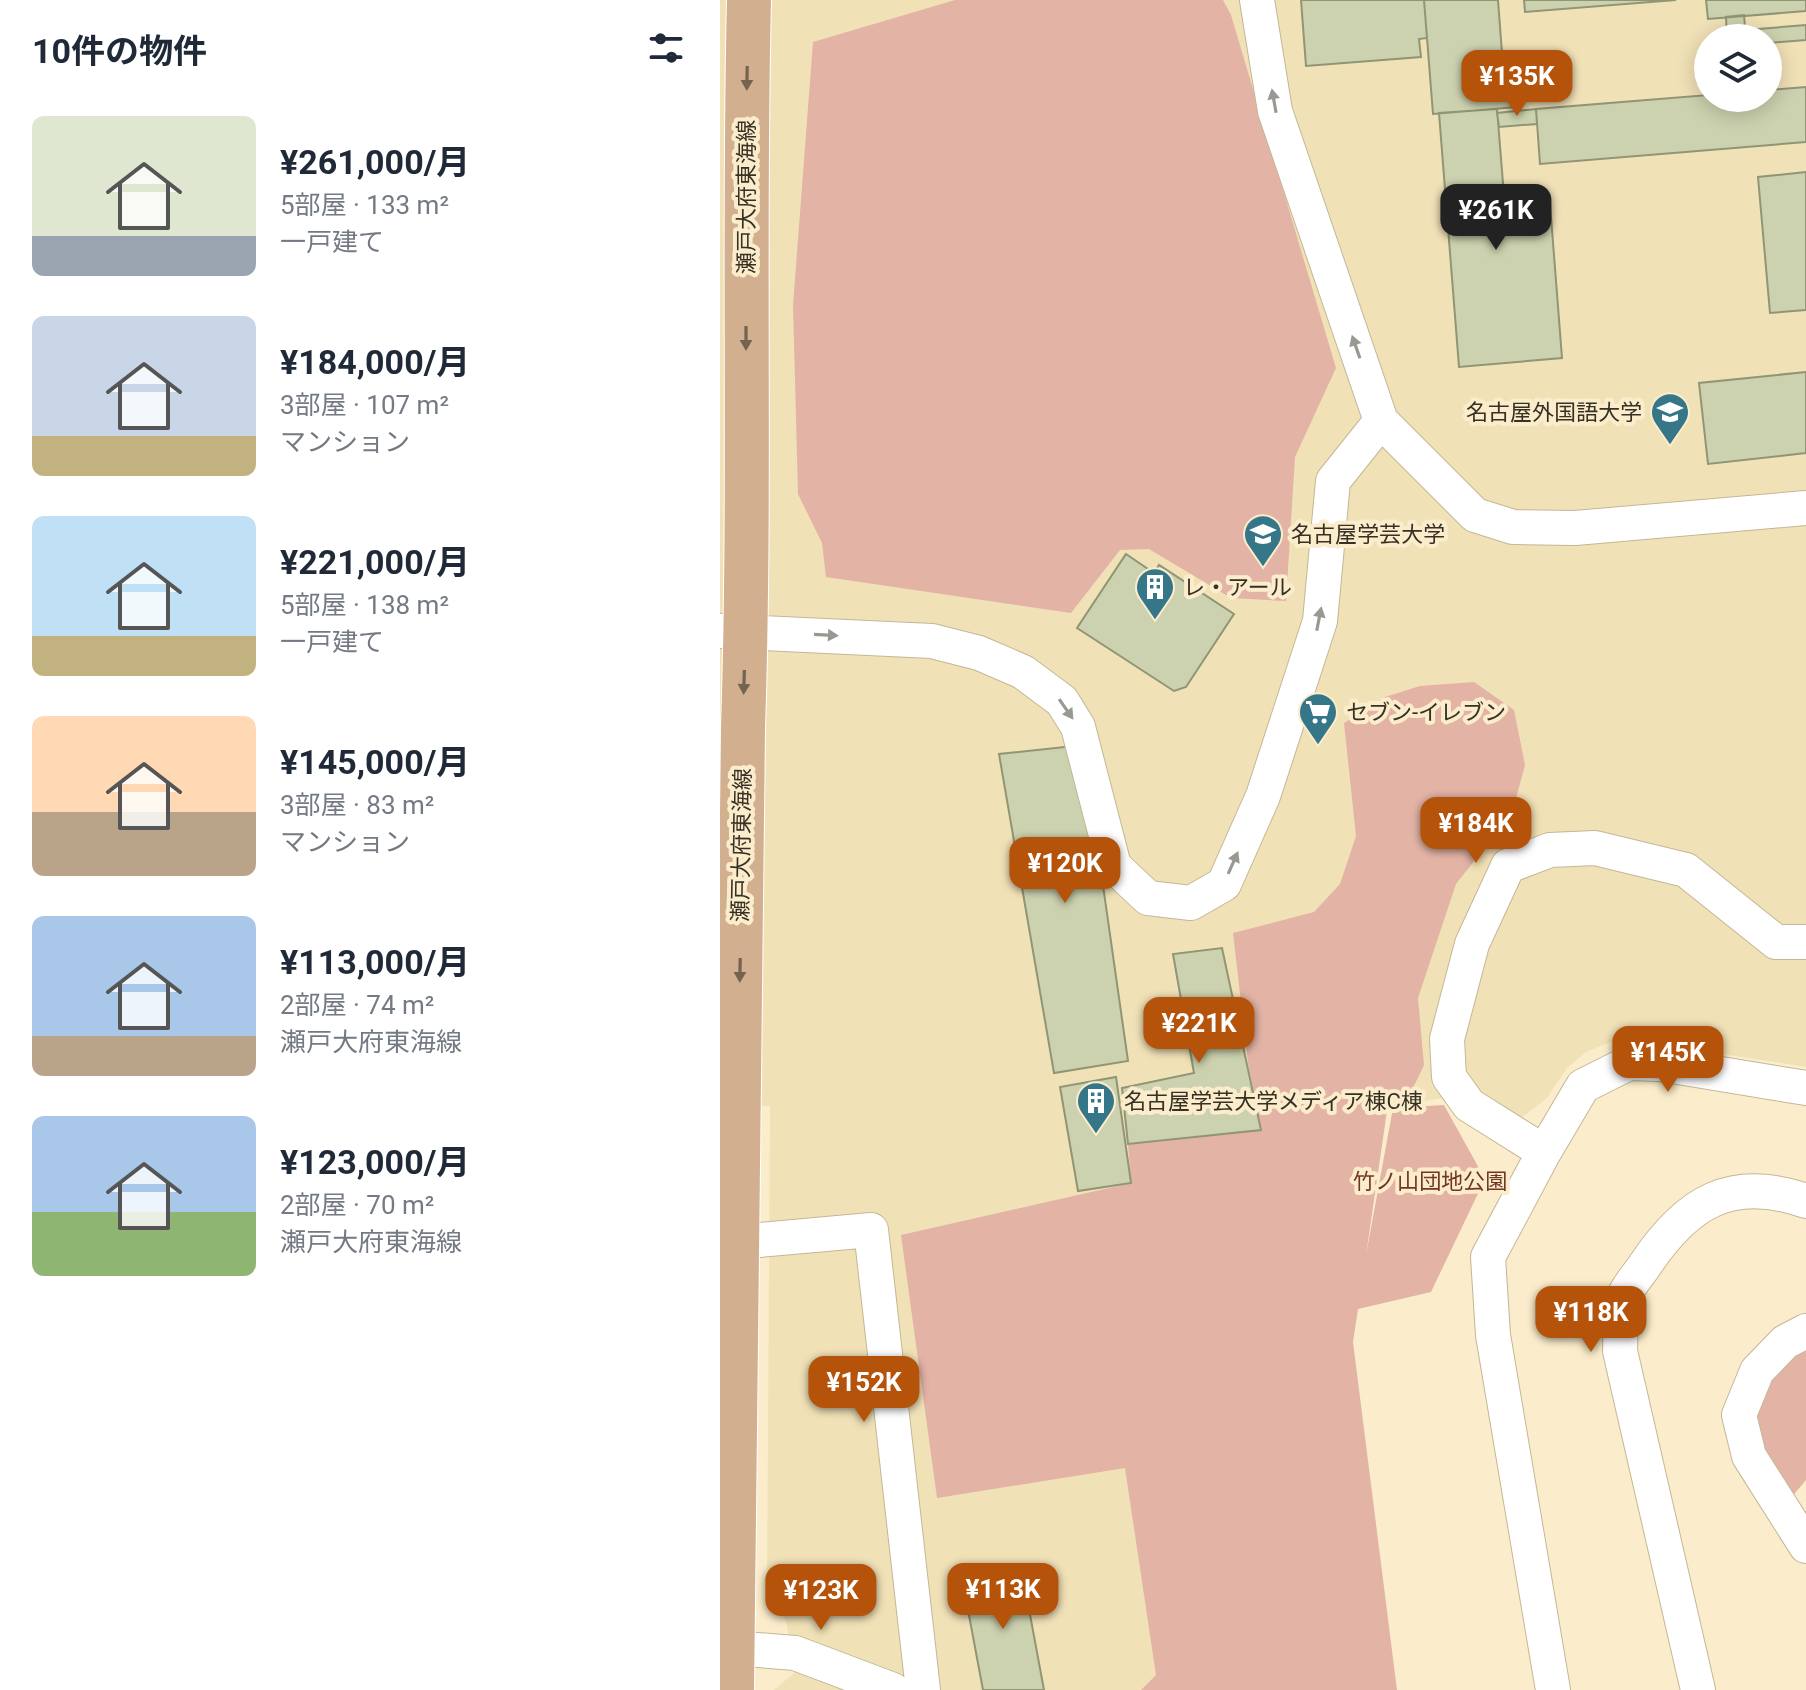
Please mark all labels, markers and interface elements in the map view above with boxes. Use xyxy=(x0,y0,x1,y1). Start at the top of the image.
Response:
map controls xyxy=(1694,24,1782,112)
button: layers xyxy=(1694,24,1782,112)
icon: filters xyxy=(644,26,688,70)
text: 10件の物件 xyxy=(32,31,207,71)
pin: ¥135K xyxy=(1461,50,1573,118)
text: ¥135K xyxy=(1479,61,1555,91)
one-way arrow xyxy=(741,66,753,91)
one-way arrow xyxy=(1267,88,1279,113)
street label: 瀬戸大府東海線 xyxy=(734,120,759,274)
text: ¥261,000/月 xyxy=(280,142,470,182)
icon: home xyxy=(96,148,192,244)
pin: ¥261K xyxy=(1440,184,1552,252)
text: 5部屋 · 133 m² xyxy=(280,190,449,220)
text: ¥261K xyxy=(1458,195,1534,225)
text: 一戸建て xyxy=(280,227,384,257)
one-way arrow xyxy=(740,326,752,351)
one-way arrow xyxy=(1350,335,1362,359)
text: ¥184,000/月 xyxy=(280,342,470,382)
icon: home xyxy=(96,348,192,444)
text: 3部屋 · 107 m² xyxy=(280,390,449,420)
school or university icon: 名古屋外国語大学 xyxy=(1649,391,1691,446)
place label: 名古屋外国語大学 xyxy=(1466,400,1642,425)
text: マンション xyxy=(280,427,410,457)
school or university icon: 名古屋学芸大学 xyxy=(1242,513,1284,568)
place label: 名古屋学芸大学 xyxy=(1291,522,1445,547)
text: ¥221,000/月 xyxy=(280,542,470,582)
icon: home xyxy=(96,548,192,644)
building icon: レ・アール xyxy=(1134,566,1176,621)
place label: レ・アール xyxy=(1183,575,1292,600)
text: 5部屋 · 138 m² xyxy=(280,590,449,620)
one-way arrow xyxy=(1313,606,1326,631)
text: 一戸建て xyxy=(280,627,384,657)
one-way arrow xyxy=(814,629,839,642)
one-way arrow xyxy=(738,670,751,695)
supermarket icon: セブン-イレブン xyxy=(1297,691,1339,746)
one-way arrow xyxy=(1058,698,1073,719)
place label: セブン-イレブン xyxy=(1346,700,1506,725)
text: ¥145,000/月 xyxy=(280,742,470,782)
icon: home xyxy=(96,748,192,844)
street label: 瀬戸大府東海線 xyxy=(728,768,755,922)
text: 3部屋 · 83 m² xyxy=(280,790,434,820)
pin: ¥184K xyxy=(1420,797,1532,865)
text: ¥184K xyxy=(1438,808,1514,838)
text: マンション xyxy=(280,827,410,857)
pin: ¥120K xyxy=(1009,837,1121,905)
text: ¥120K xyxy=(1027,848,1103,878)
one-way arrow xyxy=(1226,852,1240,875)
text: ¥113,000/月 xyxy=(280,942,470,982)
icon: home xyxy=(96,948,192,1044)
one-way arrow xyxy=(734,958,746,983)
text: 2部屋 · 74 m² xyxy=(280,990,434,1020)
pin: ¥221K xyxy=(1143,997,1255,1065)
text: ¥221K xyxy=(1161,1008,1237,1038)
pin: ¥145K xyxy=(1612,1026,1724,1094)
text: 瀬戸大府東海線 xyxy=(280,1027,462,1057)
text: ¥145K xyxy=(1630,1037,1706,1067)
building icon: 名古屋学芸大学メディア棟C棟 xyxy=(1075,1080,1117,1135)
place label: 名古屋学芸大学メディア棟C棟 xyxy=(1124,1089,1423,1114)
text: ¥123,000/月 xyxy=(280,1142,470,1182)
icon: home xyxy=(96,1148,192,1244)
park label: 竹ノ山団地公園 xyxy=(1353,1169,1507,1194)
text: 2部屋 · 70 m² xyxy=(280,1190,434,1220)
text: 瀬戸大府東海線 xyxy=(280,1227,462,1257)
pin: ¥118K xyxy=(1535,1286,1647,1354)
text: ¥118K xyxy=(1553,1297,1629,1327)
pin: ¥152K xyxy=(808,1356,920,1424)
text: ¥152K xyxy=(826,1367,902,1397)
pin: ¥113K xyxy=(947,1563,1059,1631)
pin: ¥123K xyxy=(765,1564,877,1632)
text: ¥113K xyxy=(965,1574,1041,1604)
text: ¥123K xyxy=(783,1575,859,1605)

